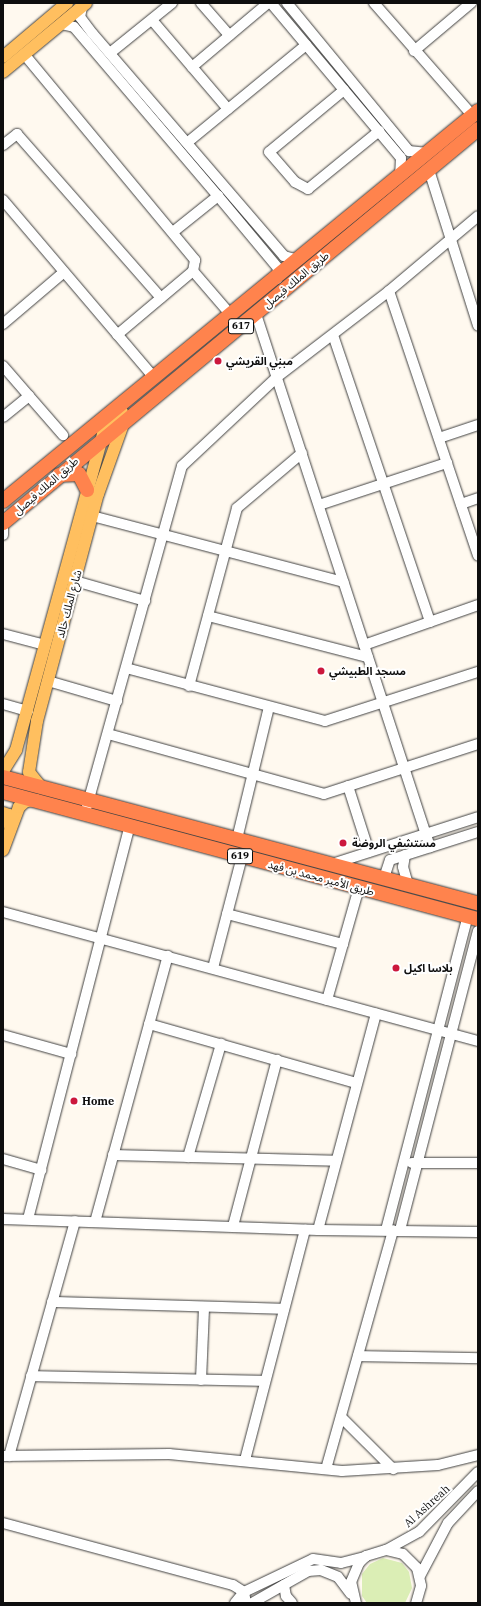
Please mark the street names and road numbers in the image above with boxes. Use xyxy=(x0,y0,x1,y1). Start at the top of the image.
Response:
street label: طريق الملك فيصل xyxy=(261,249,331,311)
road number: 617 xyxy=(228,318,254,334)
street label: طريق الملك فيصل xyxy=(11,454,81,518)
street label: شارع الملك خالد xyxy=(54,568,84,640)
road number: 619 xyxy=(227,848,253,864)
street label: طريق الأمير محمد بن فهد xyxy=(266,857,376,899)
street label: Al Ashreah xyxy=(401,1482,453,1530)

